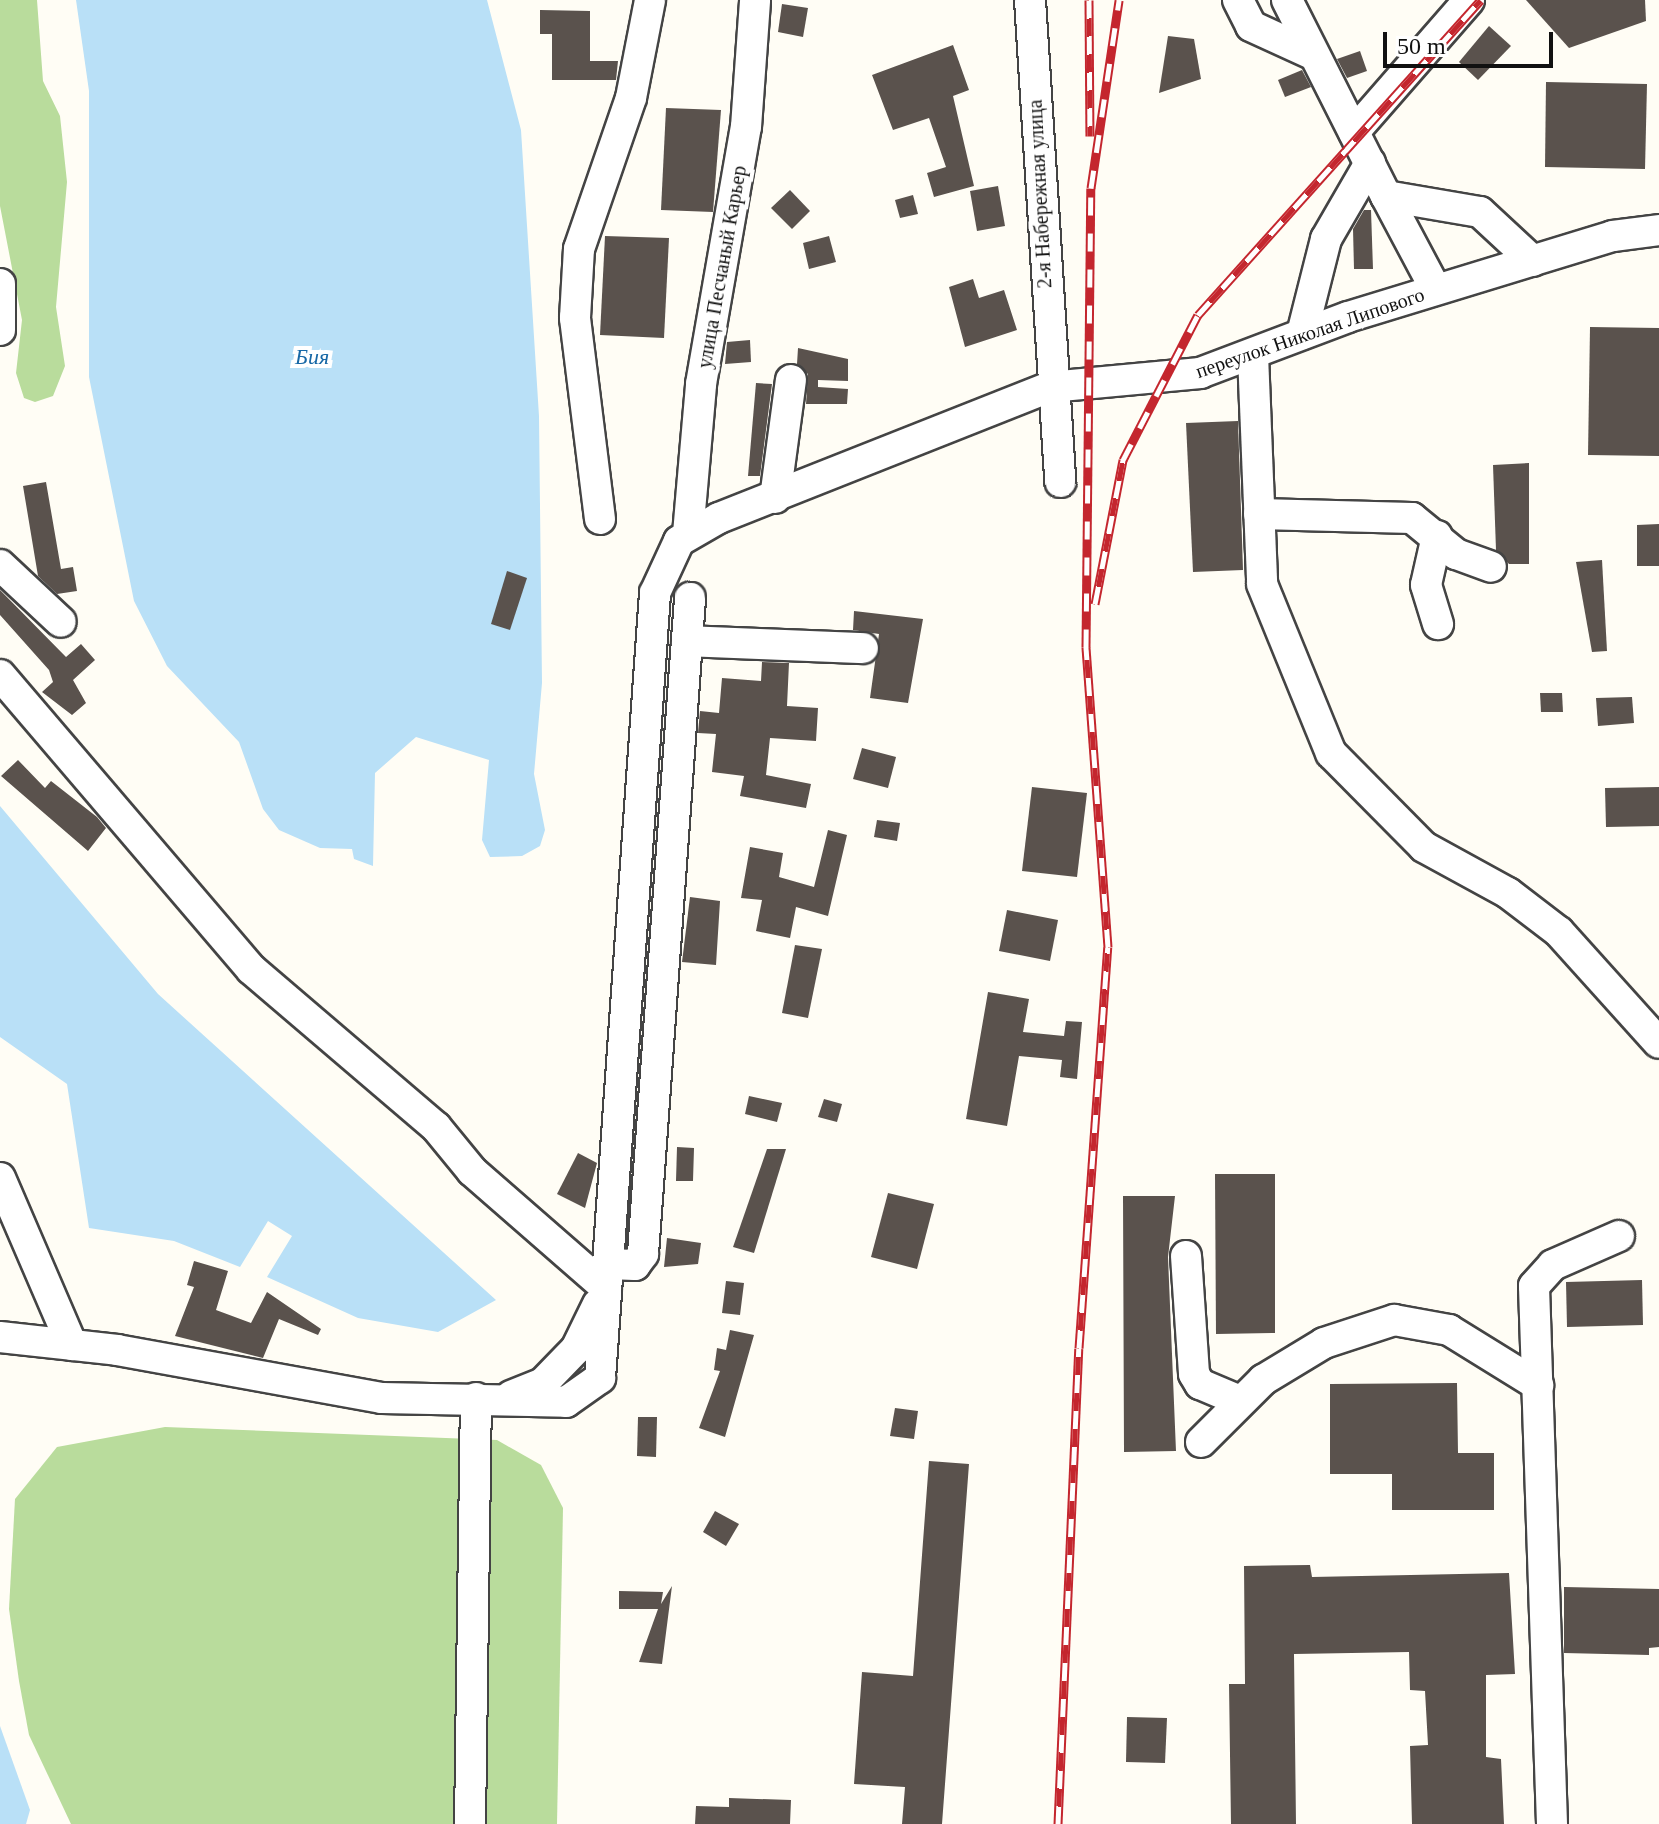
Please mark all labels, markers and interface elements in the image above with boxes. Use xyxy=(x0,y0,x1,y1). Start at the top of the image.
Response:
scale bar xyxy=(1387,16,1557,66)
text: 50 m xyxy=(1397,33,1446,59)
street label: 2-я Набережная улица xyxy=(1023,99,1057,289)
street label: улица Песчаный Карьер xyxy=(692,164,752,370)
street label: переулок Николая Липового xyxy=(1192,283,1428,383)
water label: Бия xyxy=(295,344,329,370)

